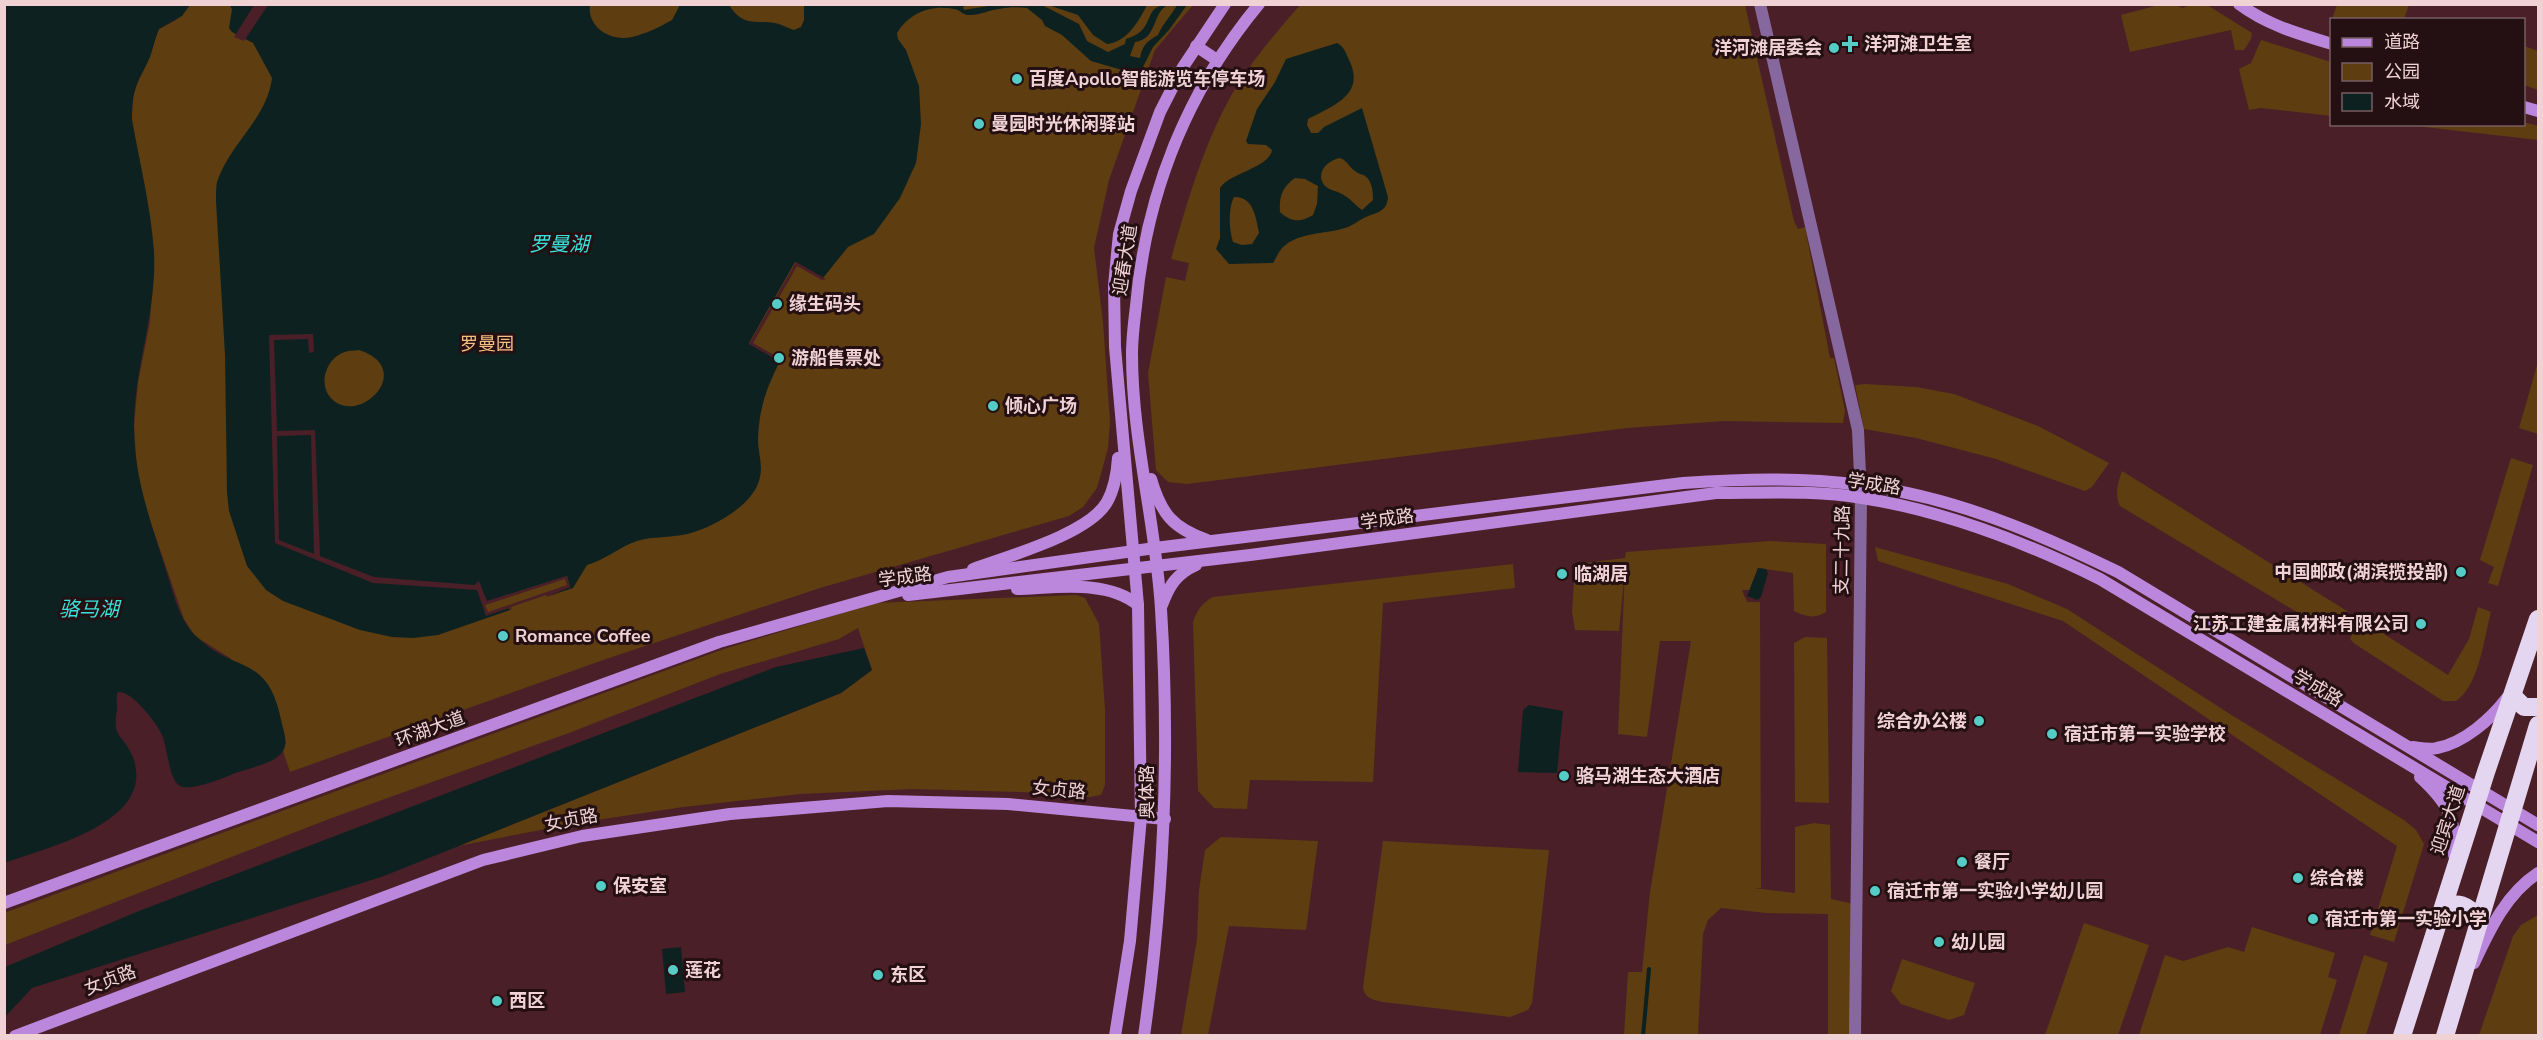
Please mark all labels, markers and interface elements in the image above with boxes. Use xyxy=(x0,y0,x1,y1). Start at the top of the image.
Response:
legend xyxy=(2330,18,2525,126)
text: 道路 xyxy=(2384,30,2420,54)
place label: 洋河滩卫生室 xyxy=(1864,32,1972,56)
marker: 洋河滩卫生室 xyxy=(1841,35,1859,53)
place label: 洋河滩居委会 xyxy=(1714,36,1822,60)
marker: 洋河滩居委会 xyxy=(1827,41,1841,55)
text: 公园 xyxy=(2384,60,2420,84)
place label: 百度Apollo智能游览车停车场 xyxy=(1029,67,1265,91)
marker: 百度Apollo智能游览车停车场 xyxy=(1010,72,1024,86)
text: 水域 xyxy=(2384,90,2420,114)
place label: 曼园时光休闲驿站 xyxy=(991,112,1135,136)
marker: 曼园时光休闲驿站 xyxy=(972,117,986,131)
street label: 迎春大道 xyxy=(1108,223,1142,297)
water label: 罗曼湖 xyxy=(529,231,592,258)
place label: 缘生码头 xyxy=(789,292,861,316)
marker: 缘生码头 xyxy=(770,297,784,311)
park label: 罗曼园 xyxy=(460,332,514,356)
place label: 游船售票处 xyxy=(791,346,881,370)
marker: 游船售票处 xyxy=(772,351,786,365)
place label: 倾心广场 xyxy=(1005,394,1077,418)
marker: 倾心广场 xyxy=(986,399,1000,413)
street label: 学成路 xyxy=(1845,468,1903,500)
street label: 学成路 xyxy=(1359,503,1415,535)
street label: 支二十九路 xyxy=(1829,505,1855,595)
place label: 中国邮政(湖滨揽投部) xyxy=(2274,560,2449,584)
street label: 学成路 xyxy=(877,562,933,592)
place label: 临湖居 xyxy=(1574,562,1628,586)
marker: 中国邮政(湖滨揽投部) xyxy=(2454,565,2468,579)
marker: 临湖居 xyxy=(1555,567,1569,581)
water label: 骆马湖 xyxy=(59,596,122,623)
place label: 江苏工建金属材料有限公司 xyxy=(2193,612,2409,636)
marker: 江苏工建金属材料有限公司 xyxy=(2414,617,2428,631)
place label: Romance Coffee xyxy=(515,624,651,648)
marker: Romance Coffee xyxy=(496,629,510,643)
street label: 学成路 xyxy=(2289,664,2347,712)
street label: 环湖大道 xyxy=(392,705,468,753)
place label: 综合办公楼 xyxy=(1877,709,1967,733)
marker: 综合办公楼 xyxy=(1972,714,1986,728)
place label: 宿迁市第一实验学校 xyxy=(2064,722,2226,746)
marker: 宿迁市第一实验学校 xyxy=(2045,727,2059,741)
place label: 骆马湖生态大酒店 xyxy=(1576,764,1720,788)
street label: 奥体路 xyxy=(1135,765,1159,819)
marker: 骆马湖生态大酒店 xyxy=(1557,769,1571,783)
street label: 女贞路 xyxy=(1031,776,1087,804)
street label: 迎宾大道 xyxy=(2425,782,2471,858)
street label: 女贞路 xyxy=(542,803,600,837)
place label: 餐厅 xyxy=(1974,850,2010,874)
marker: 餐厅 xyxy=(1955,855,1969,869)
place label: 综合楼 xyxy=(2310,866,2364,890)
marker: 综合楼 xyxy=(2291,871,2305,885)
place label: 保安室 xyxy=(613,874,667,898)
marker: 保安室 xyxy=(594,879,608,893)
place label: 宿迁市第一实验小学幼儿园 xyxy=(1887,879,2103,903)
marker: 宿迁市第一实验小学幼儿园 xyxy=(1868,884,1882,898)
place label: 宿迁市第一实验小学 xyxy=(2325,907,2487,931)
marker: 宿迁市第一实验小学 xyxy=(2306,912,2320,926)
place label: 幼儿园 xyxy=(1951,930,2005,954)
marker: 幼儿园 xyxy=(1932,935,1946,949)
place label: 莲花 xyxy=(685,958,721,982)
street label: 女贞路 xyxy=(80,959,140,1001)
marker: 莲花 xyxy=(666,963,680,977)
place label: 东区 xyxy=(890,963,926,987)
marker: 东区 xyxy=(871,968,885,982)
place label: 西区 xyxy=(509,989,545,1013)
marker: 西区 xyxy=(490,994,504,1008)

